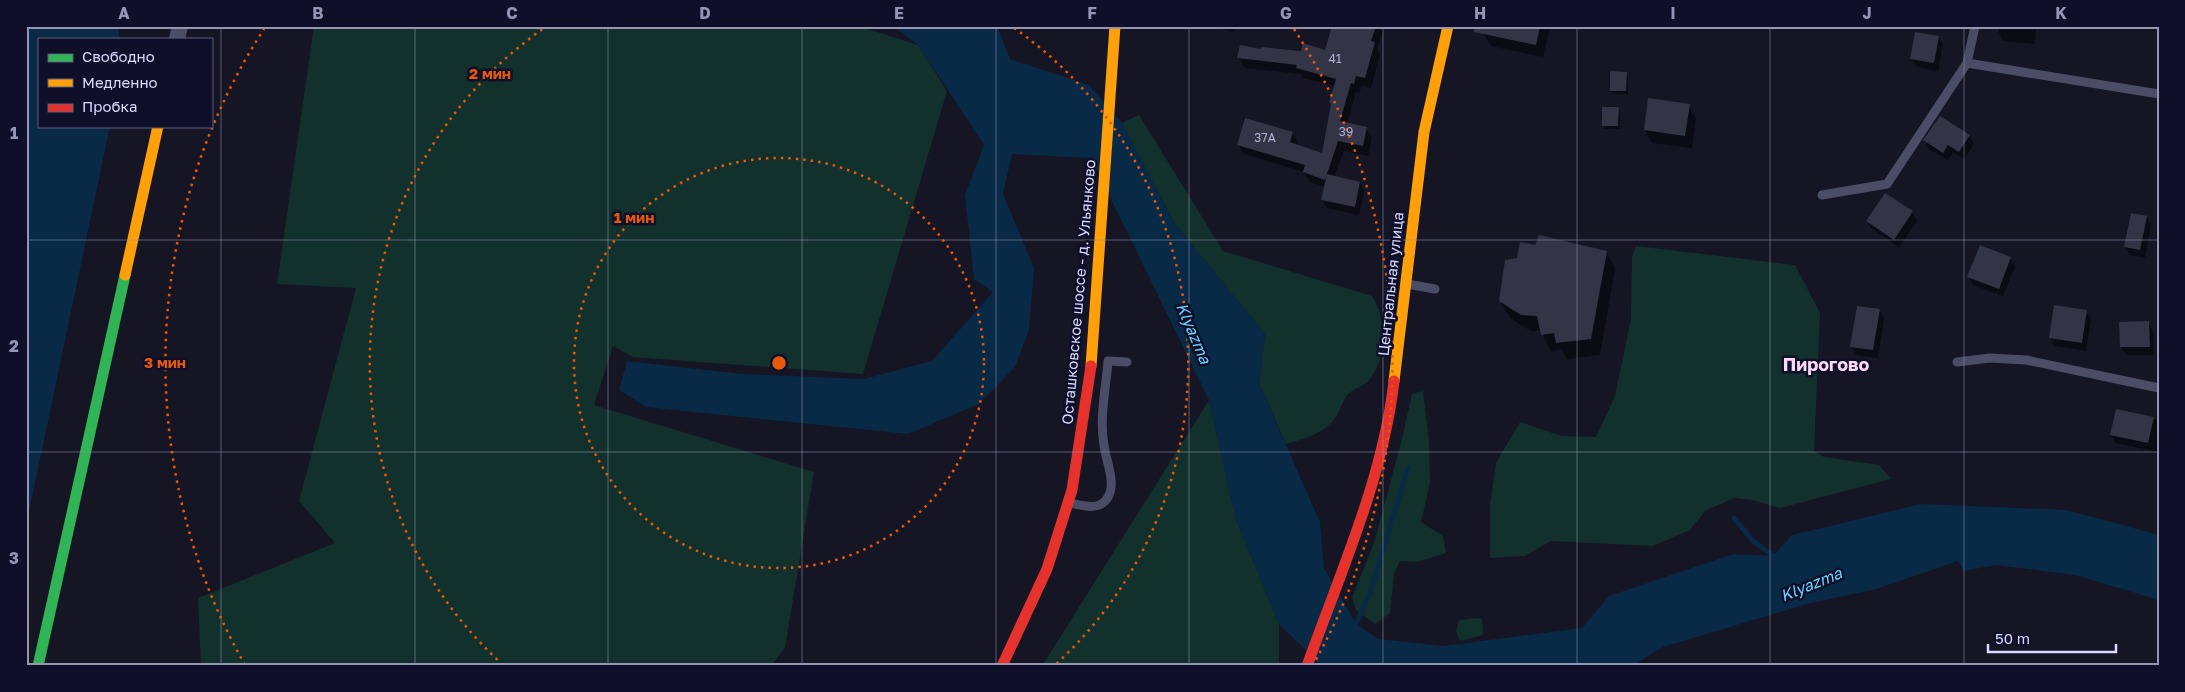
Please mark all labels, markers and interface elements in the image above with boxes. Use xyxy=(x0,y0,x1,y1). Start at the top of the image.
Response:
text: A xyxy=(118,3,130,23)
text: B xyxy=(312,3,324,23)
text: C xyxy=(506,3,518,23)
text: D xyxy=(699,3,711,23)
text: E xyxy=(894,3,904,23)
text: F xyxy=(1087,3,1097,23)
text: G xyxy=(1280,3,1292,23)
text: H xyxy=(1474,3,1486,23)
text: I xyxy=(1670,3,1676,23)
text: J xyxy=(1862,3,1872,23)
text: K xyxy=(2055,3,2067,23)
legend xyxy=(38,38,212,128)
text: Свободно xyxy=(82,47,155,65)
house number: 41 xyxy=(1328,51,1342,66)
text: 2 мин xyxy=(469,64,511,82)
text: Медленно xyxy=(82,73,158,91)
text: Пробка xyxy=(82,97,137,115)
text: 1 xyxy=(10,123,18,143)
house number: 39 xyxy=(1339,124,1353,139)
house number: 37А xyxy=(1254,130,1276,145)
street label: Осташковское шоссе - д. Ульянково xyxy=(1057,159,1099,425)
text: 1 мин xyxy=(614,208,654,226)
street label: Центральная улица xyxy=(1373,211,1407,357)
water label: Klyazma xyxy=(1172,299,1216,368)
text: 2 xyxy=(9,336,19,356)
text: 3 мин xyxy=(144,353,186,371)
district label: Пирогово xyxy=(1783,353,1869,375)
centre of rings xyxy=(770,354,788,372)
text: 3 xyxy=(9,548,19,568)
water label: Klyazma xyxy=(1777,562,1846,605)
scale bar xyxy=(1988,622,2115,654)
text: 50 m xyxy=(1995,629,2030,647)

